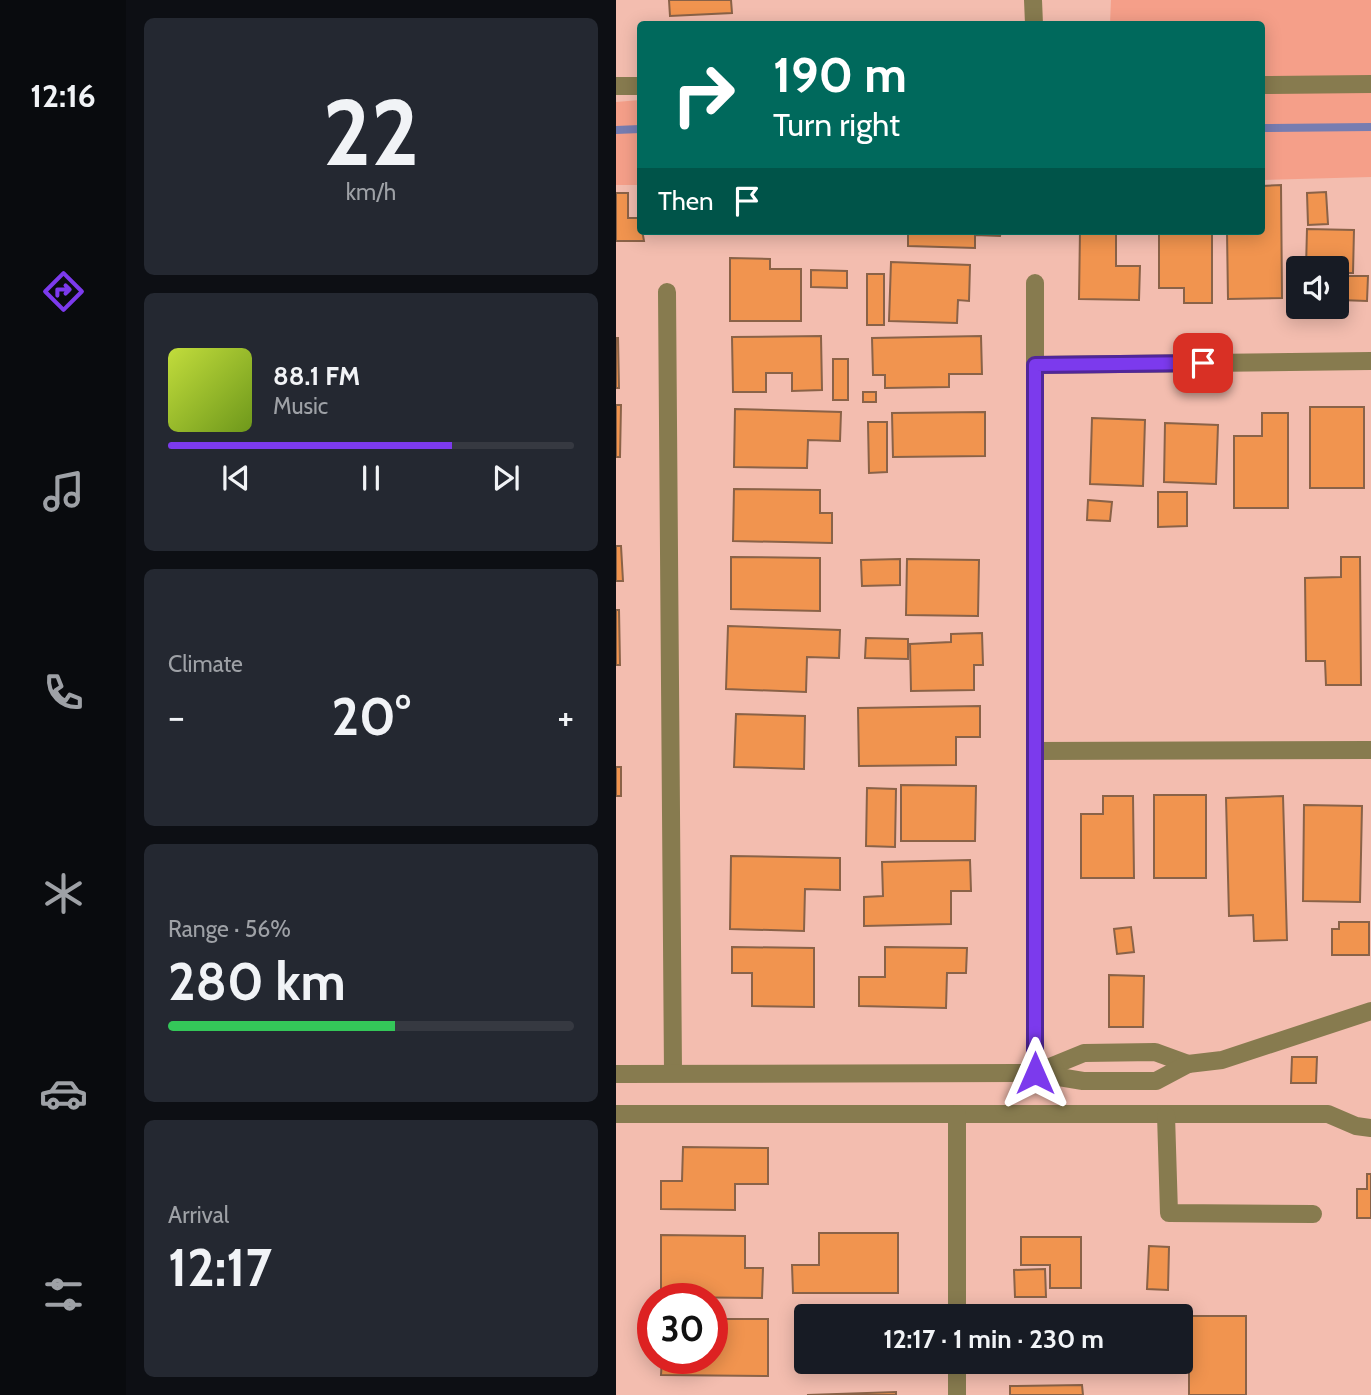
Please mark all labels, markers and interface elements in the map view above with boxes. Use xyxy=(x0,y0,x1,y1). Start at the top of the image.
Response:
text: 190 m xyxy=(773,45,907,104)
icon: right xyxy=(658,49,749,140)
text: 12:16 xyxy=(30,76,96,115)
text: 22 xyxy=(323,77,419,188)
text: Turn right xyxy=(773,105,900,144)
text: km/h xyxy=(346,178,396,206)
icon: arrive xyxy=(728,182,766,220)
text: Then xyxy=(658,185,714,217)
map controls xyxy=(1286,256,1349,319)
button: sound xyxy=(1286,256,1349,319)
icon: directions xyxy=(39,267,88,316)
pin xyxy=(1173,333,1233,393)
icon: arrive xyxy=(1184,344,1222,382)
text: 88.1 FM xyxy=(273,360,360,392)
text: Music xyxy=(273,392,328,420)
icon: previous xyxy=(217,459,255,497)
icon: pause xyxy=(352,459,390,497)
icon: next xyxy=(487,459,525,497)
icon: music xyxy=(39,467,88,516)
text: Climate xyxy=(168,650,243,678)
icon: phone xyxy=(39,668,88,717)
text: 20° xyxy=(331,685,411,748)
text: − xyxy=(168,693,185,740)
text: + xyxy=(557,693,574,740)
icon: climate xyxy=(39,869,88,918)
text: Range · 56% xyxy=(168,915,291,943)
text: 280 km xyxy=(168,950,346,1013)
position arrow xyxy=(998,1036,1072,1110)
icon: car xyxy=(39,1069,88,1118)
text: Arrival xyxy=(168,1201,229,1229)
text: 12:17 xyxy=(168,1236,272,1299)
icon: filters xyxy=(39,1270,88,1319)
speed limit sign: 30 xyxy=(637,1283,728,1374)
text: 12:17 · 1 min · 230 m xyxy=(883,1323,1104,1355)

